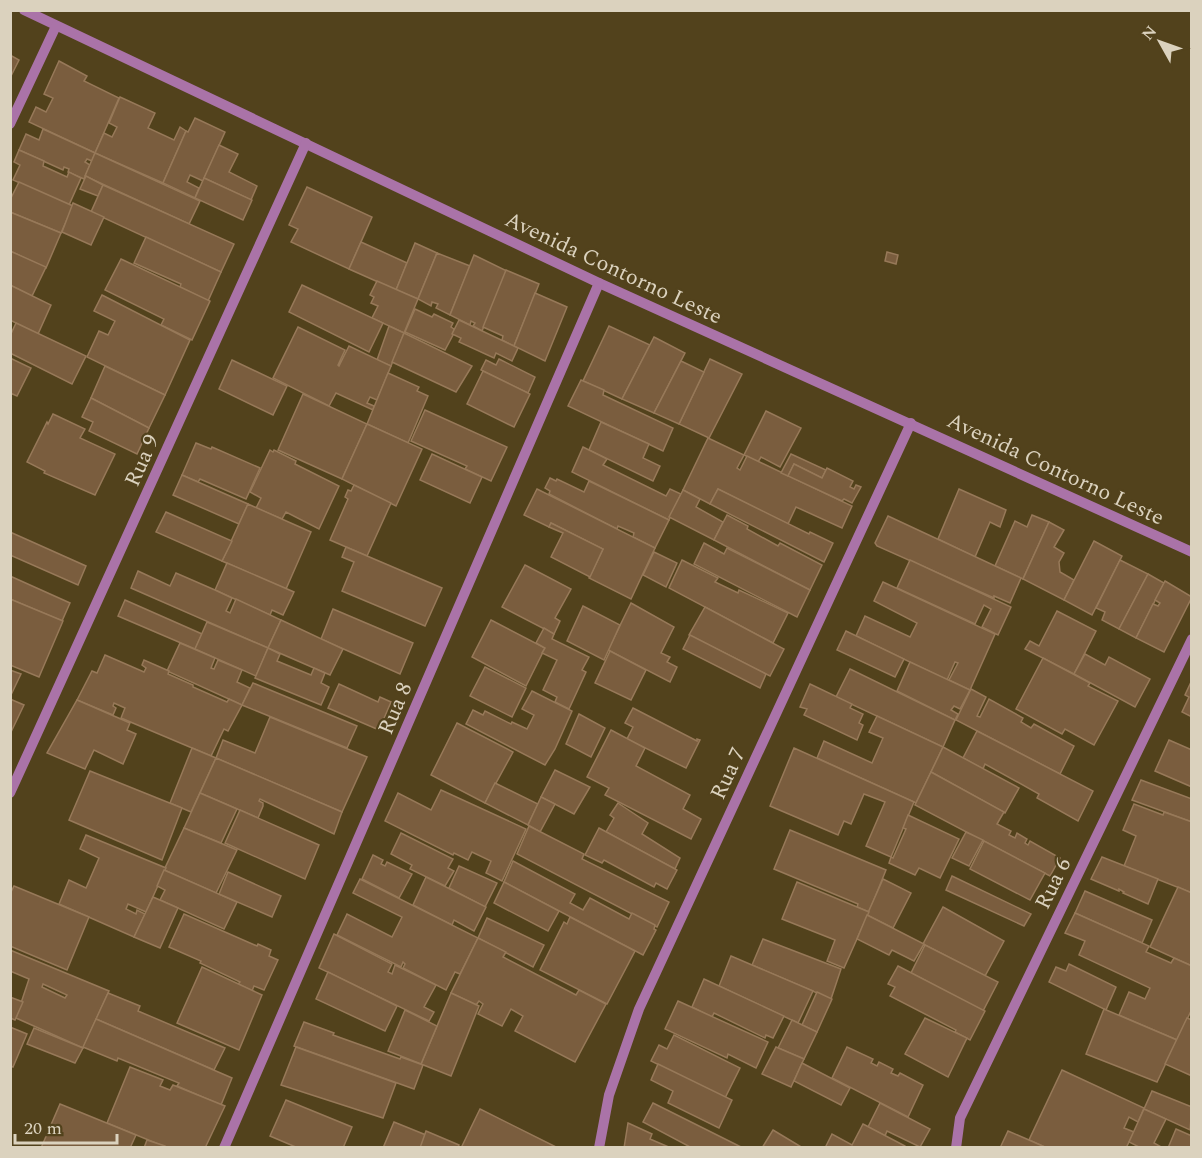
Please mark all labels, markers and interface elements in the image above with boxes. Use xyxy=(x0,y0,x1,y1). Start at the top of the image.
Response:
north arrow xyxy=(1130,12,1190,72)
text: N xyxy=(1136,20,1163,46)
street label: Avenida Contorno Leste xyxy=(499,203,728,333)
street label: Avenida Contorno Leste xyxy=(941,404,1170,534)
street label: Rua 9 xyxy=(116,429,168,492)
street label: Rua 8 xyxy=(370,677,421,740)
street label: Rua 7 xyxy=(702,742,755,805)
street label: Rua 6 xyxy=(1027,852,1080,915)
scale bar xyxy=(15,1107,117,1145)
text: 20 m xyxy=(24,1115,62,1142)

